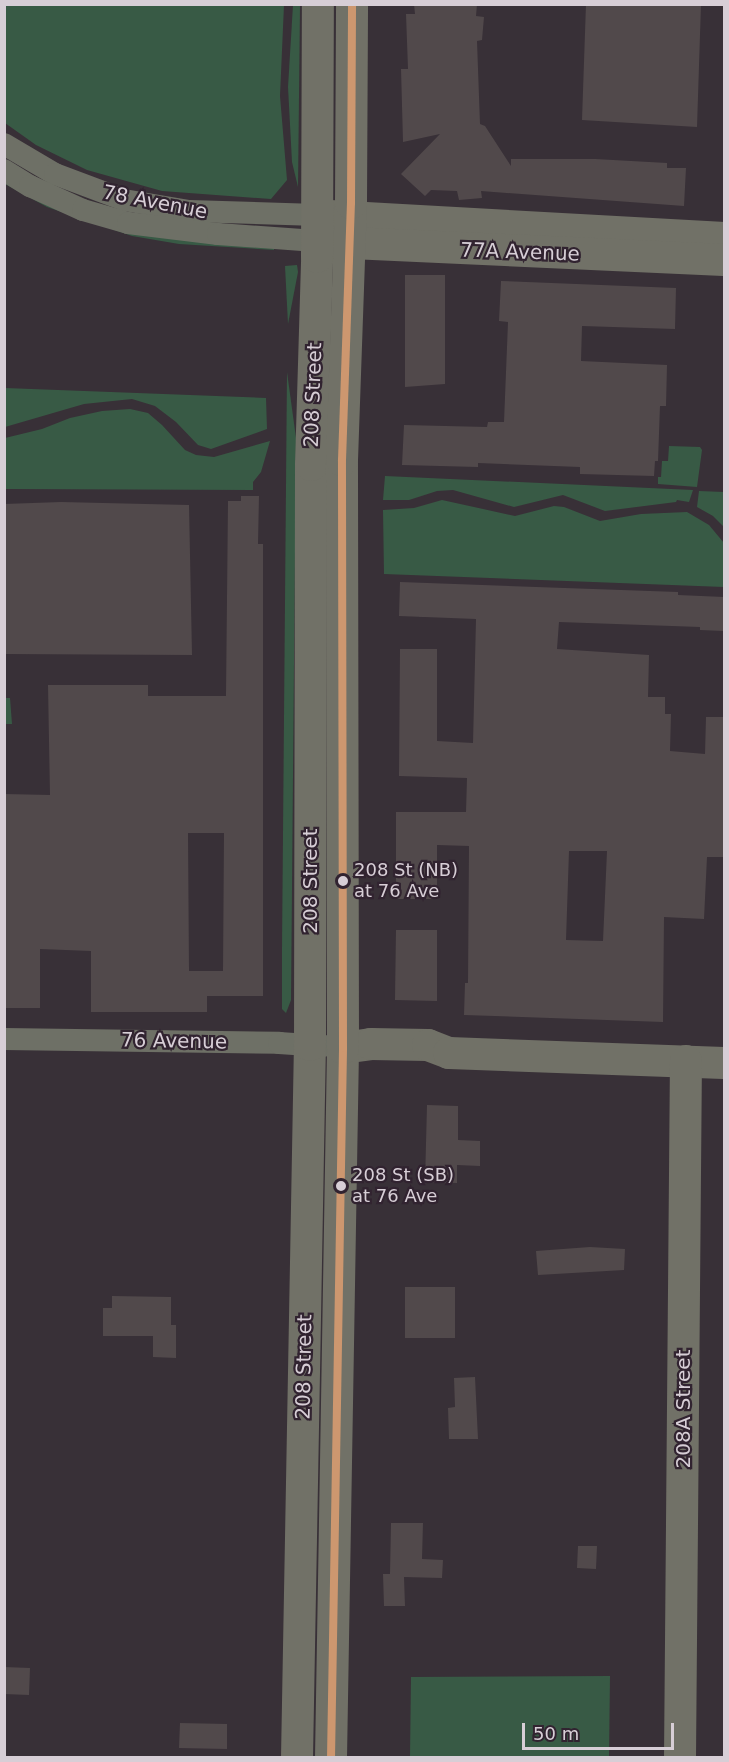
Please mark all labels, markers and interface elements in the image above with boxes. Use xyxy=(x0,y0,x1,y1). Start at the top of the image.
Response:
street label: 78 Avenue xyxy=(101,180,209,224)
street label: 77A Avenue xyxy=(460,238,580,266)
street label: 208 Street xyxy=(299,342,327,448)
street label: 208 Street xyxy=(298,828,322,934)
place label: 208 St (NB) at 76 Ave xyxy=(354,860,458,902)
marker: 208 St (NB) at 76 Ave xyxy=(337,875,349,887)
street label: 76 Avenue xyxy=(121,1028,227,1054)
place label: 208 St (SB) at 76 Ave xyxy=(352,1165,454,1208)
marker: 208 St (SB) at 76 Ave xyxy=(335,1180,347,1192)
street label: 208 Street xyxy=(291,1314,317,1420)
street label: 208A Street xyxy=(671,1350,695,1468)
scale bar xyxy=(525,1711,676,1749)
text: 50 m xyxy=(533,1723,579,1744)

